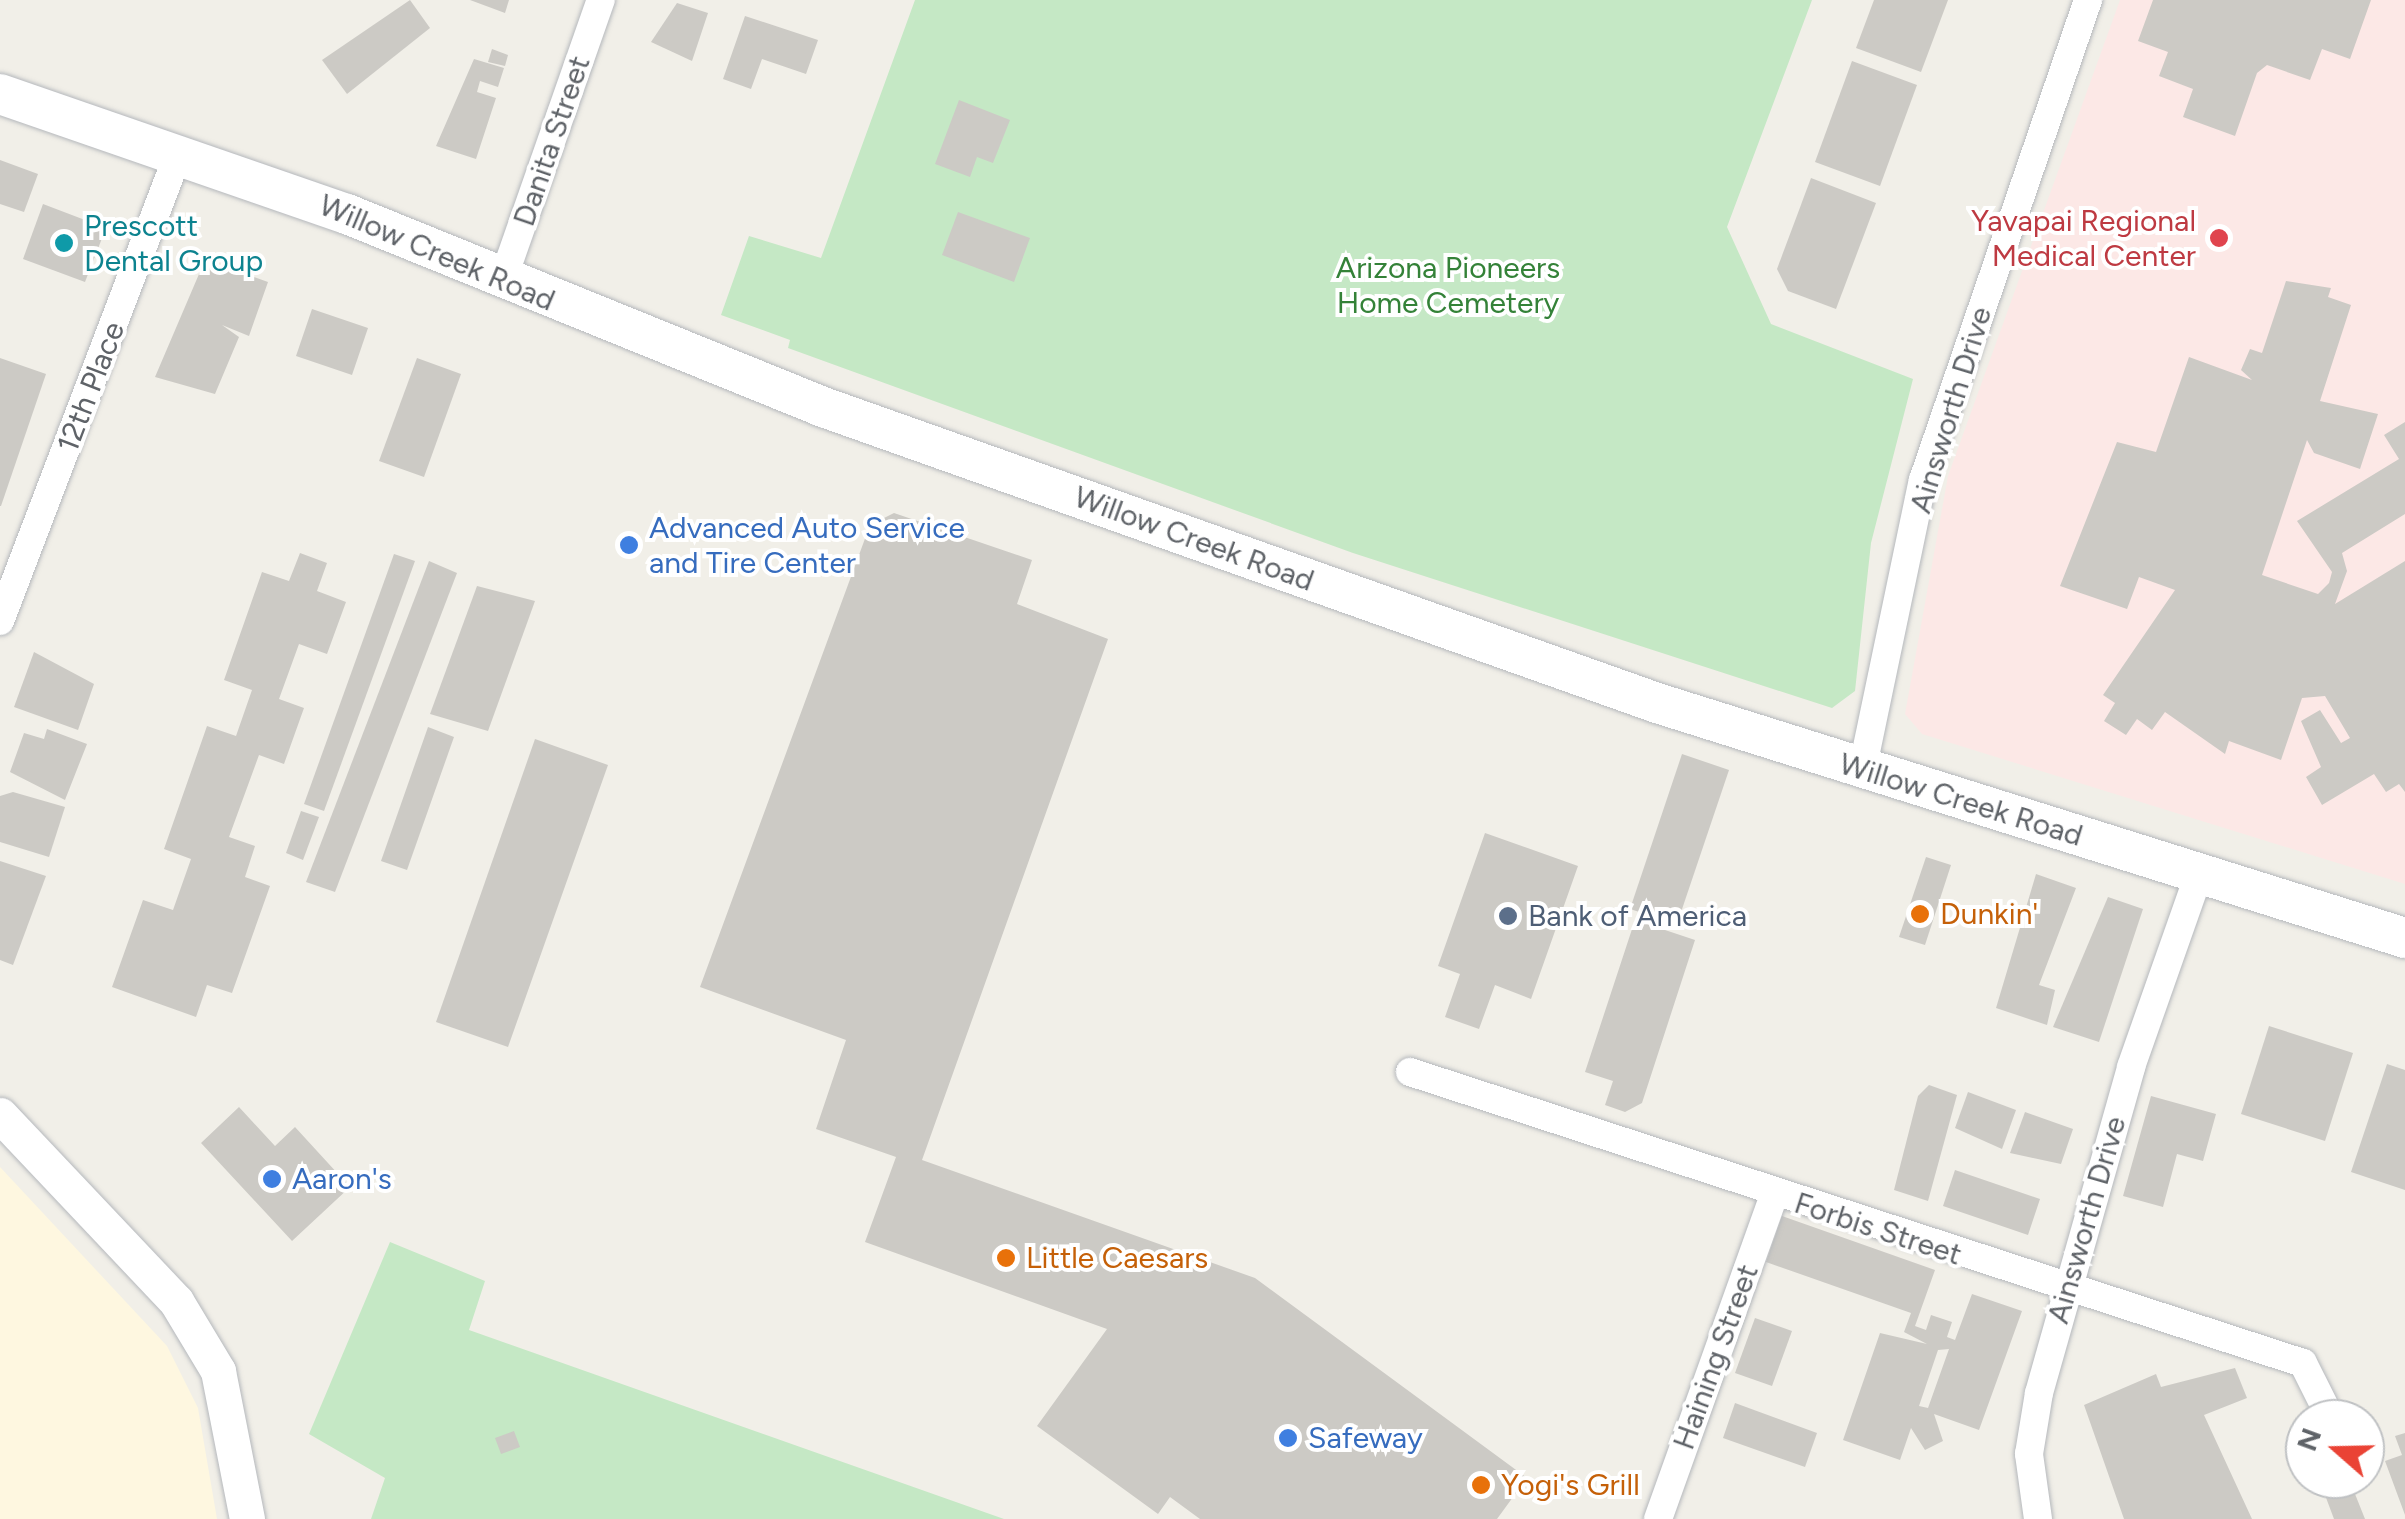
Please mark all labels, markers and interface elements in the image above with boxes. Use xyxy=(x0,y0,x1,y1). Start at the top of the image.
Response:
street label: Danita Street xyxy=(506,51,598,231)
street label: Willow Creek Road xyxy=(314,187,560,319)
place label: Yavapai Regional Medical Center xyxy=(1971,203,2196,274)
place label: Prescott Dental Group xyxy=(84,208,263,278)
marker: Yavapai Regional Medical Center xyxy=(2206,225,2232,251)
marker: Prescott Dental Group xyxy=(53,232,75,254)
park label: Arizona Pioneers Home Cemetery xyxy=(1336,250,1560,320)
street label: Ainsworth Drive xyxy=(1903,303,1999,517)
street label: 12th Place xyxy=(50,317,132,457)
street label: Willow Creek Road xyxy=(1069,479,1319,599)
place label: Advanced Auto Service and Tire Center xyxy=(649,510,965,580)
marker: Advanced Auto Service and Tire Center xyxy=(618,534,640,556)
street label: Willow Creek Road xyxy=(1835,746,2087,854)
place label: Dunkin' xyxy=(1940,896,2038,932)
place label: Bank of America xyxy=(1528,898,1747,934)
marker: Dunkin' xyxy=(1909,903,1931,925)
marker: Bank of America xyxy=(1497,905,1519,927)
street label: Ainsworth Drive xyxy=(2040,1112,2134,1328)
place label: Aaron's xyxy=(292,1161,392,1197)
marker: Aaron's xyxy=(261,1168,283,1190)
street label: Forbis Street xyxy=(1790,1185,1966,1273)
place label: Little Caesars xyxy=(1026,1240,1208,1276)
marker: Little Caesars xyxy=(995,1247,1017,1269)
street label: Haining Street xyxy=(1666,1260,1766,1454)
north arrow xyxy=(2285,1399,2385,1499)
place label: Safeway xyxy=(1308,1420,1423,1456)
text: N xyxy=(2289,1423,2328,1455)
marker: Safeway xyxy=(1277,1427,1299,1449)
place label: Yogi's Grill xyxy=(1501,1467,1640,1503)
marker: Yogi's Grill xyxy=(1470,1474,1492,1496)

